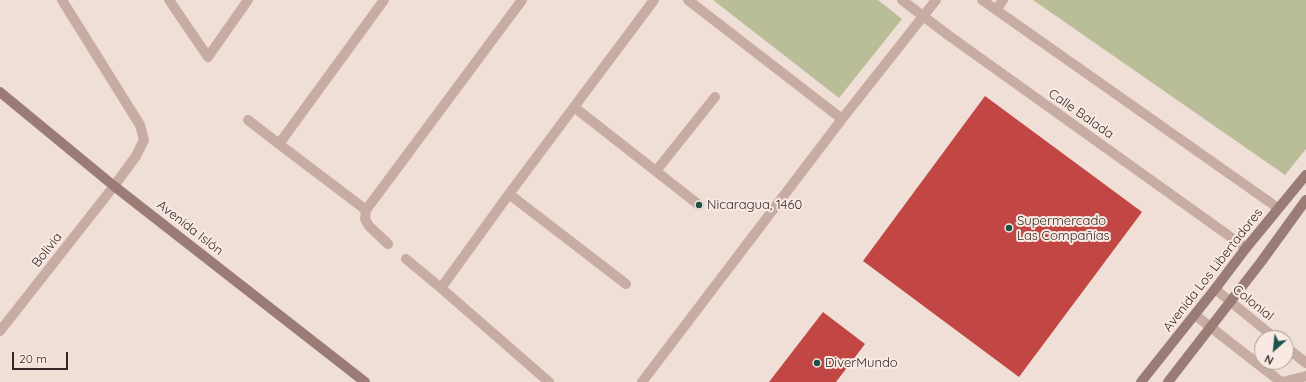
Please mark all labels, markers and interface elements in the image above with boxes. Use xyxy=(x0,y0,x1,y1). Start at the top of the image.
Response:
street label: Calle Balada xyxy=(1045,86,1117,142)
street label: Avenida Islón xyxy=(154,197,226,259)
place label: Nicaragua, 1460 xyxy=(707,197,802,213)
marker: Nicaragua, 1460 xyxy=(694,200,704,210)
street label: Avenida Los Libertadores xyxy=(1160,205,1266,335)
place label: Supermercado Las Compañías xyxy=(1017,213,1110,244)
marker: Supermercado Las Compañías xyxy=(1004,223,1014,233)
street label: Bolivia xyxy=(29,230,65,270)
street label: Colonial xyxy=(1229,282,1277,324)
north arrow xyxy=(1254,330,1294,370)
scale bar xyxy=(14,344,70,370)
text: 20 m xyxy=(19,351,47,366)
text: N xyxy=(1262,352,1276,368)
place label: DiverMundo xyxy=(825,355,898,371)
marker: DiverMundo xyxy=(812,358,822,368)

